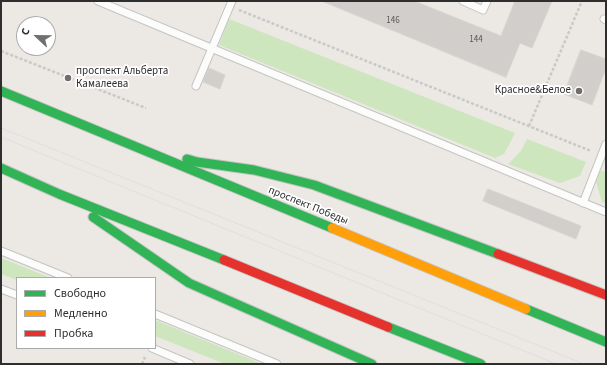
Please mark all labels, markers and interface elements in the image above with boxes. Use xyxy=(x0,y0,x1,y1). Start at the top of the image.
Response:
north arrow xyxy=(16,16,56,56)
house number: 146 xyxy=(386,16,400,26)
text: С xyxy=(17,26,33,37)
house number: 144 xyxy=(469,35,483,45)
place label: проспект Альберта Камалеева xyxy=(76,65,168,91)
marker: проспект Альберта Камалеева xyxy=(63,73,73,83)
place label: Красное&Белое xyxy=(495,84,571,98)
marker: Красное&Белое xyxy=(574,86,584,96)
street label: проспект Победы xyxy=(266,184,350,228)
legend xyxy=(16,277,156,349)
text: Свободно xyxy=(54,285,106,302)
text: Медленно xyxy=(54,305,108,322)
text: Пробка xyxy=(54,325,93,342)

